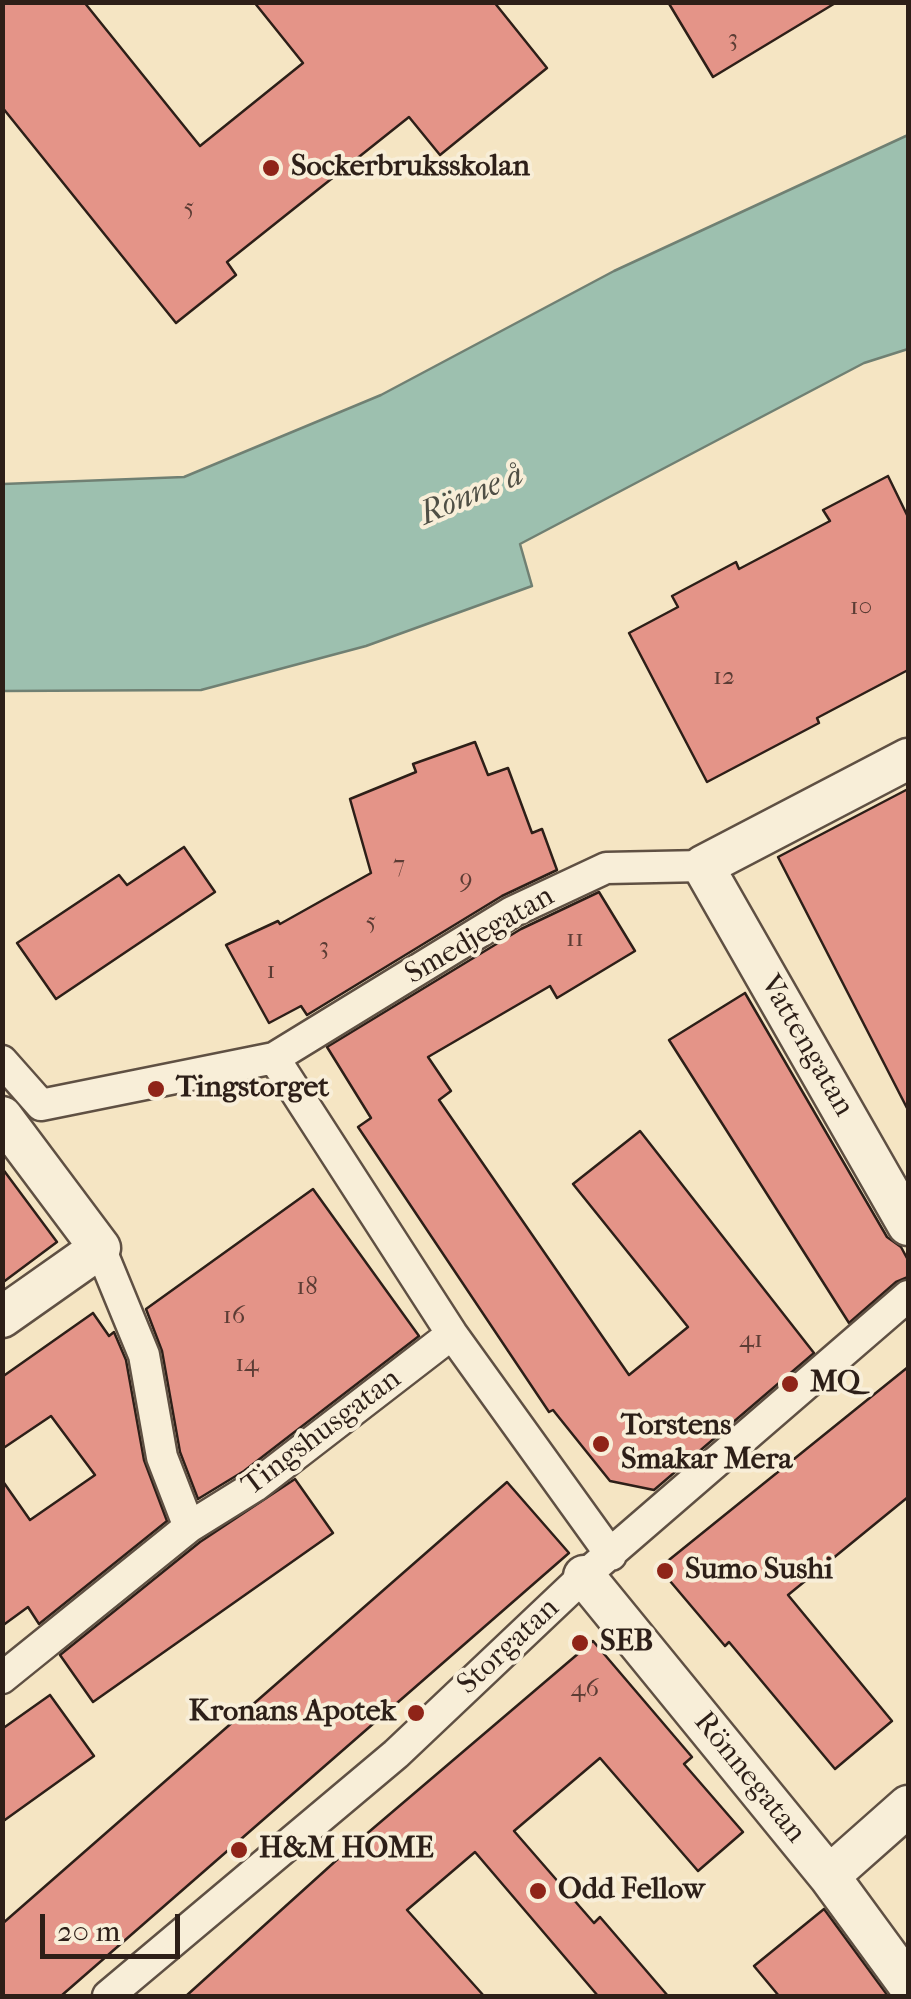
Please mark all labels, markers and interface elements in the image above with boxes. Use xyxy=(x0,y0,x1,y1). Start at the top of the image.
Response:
house number: 3 xyxy=(728,25,738,55)
place label: Sockerbruksskolan xyxy=(291,150,530,186)
marker: Sockerbruksskolan xyxy=(260,157,282,179)
house number: 5 xyxy=(184,194,194,224)
water label: Rönne å xyxy=(414,457,530,535)
house number: 10 xyxy=(850,593,872,623)
house number: 12 xyxy=(713,663,735,693)
house number: 7 xyxy=(393,851,405,881)
house number: 9 xyxy=(459,866,473,896)
street label: Smedjegatan xyxy=(399,879,561,993)
house number: 5 xyxy=(366,908,376,938)
house number: 11 xyxy=(566,925,584,955)
house number: 3 xyxy=(319,933,329,963)
house number: 1 xyxy=(267,957,275,987)
street label: Vattengatan xyxy=(751,969,861,1123)
place label: Tingstorget xyxy=(176,1071,329,1107)
marker: Tingstorget xyxy=(145,1078,167,1100)
house number: 18 xyxy=(296,1273,318,1303)
house number: 16 xyxy=(223,1302,245,1332)
house number: 41 xyxy=(739,1326,763,1356)
house number: 14 xyxy=(235,1350,259,1380)
street label: Tingshusgatan xyxy=(236,1362,408,1504)
place label: MQ xyxy=(810,1366,860,1402)
marker: MQ xyxy=(779,1373,801,1395)
place label: Torstens Smakar Mera xyxy=(621,1409,792,1480)
marker: Torstens Smakar Mera xyxy=(590,1433,612,1455)
place label: Sumo Sushi xyxy=(685,1553,833,1589)
marker: Sumo Sushi xyxy=(654,1560,676,1582)
street label: Storgatan xyxy=(451,1591,567,1703)
place label: SEB xyxy=(600,1625,653,1661)
marker: SEB xyxy=(569,1632,591,1654)
house number: 46 xyxy=(571,1675,599,1705)
place label: Kronans Apotek xyxy=(189,1695,396,1731)
marker: Kronans Apotek xyxy=(405,1702,427,1724)
street label: Rönnegatan xyxy=(685,1705,813,1851)
place label: H&M HOME xyxy=(259,1832,434,1868)
marker: H&M HOME xyxy=(228,1839,250,1861)
place label: Odd Fellow xyxy=(558,1873,705,1909)
marker: Odd Fellow xyxy=(527,1880,549,1902)
scale bar xyxy=(45,1894,185,1956)
text: 20 m xyxy=(57,1914,120,1949)

